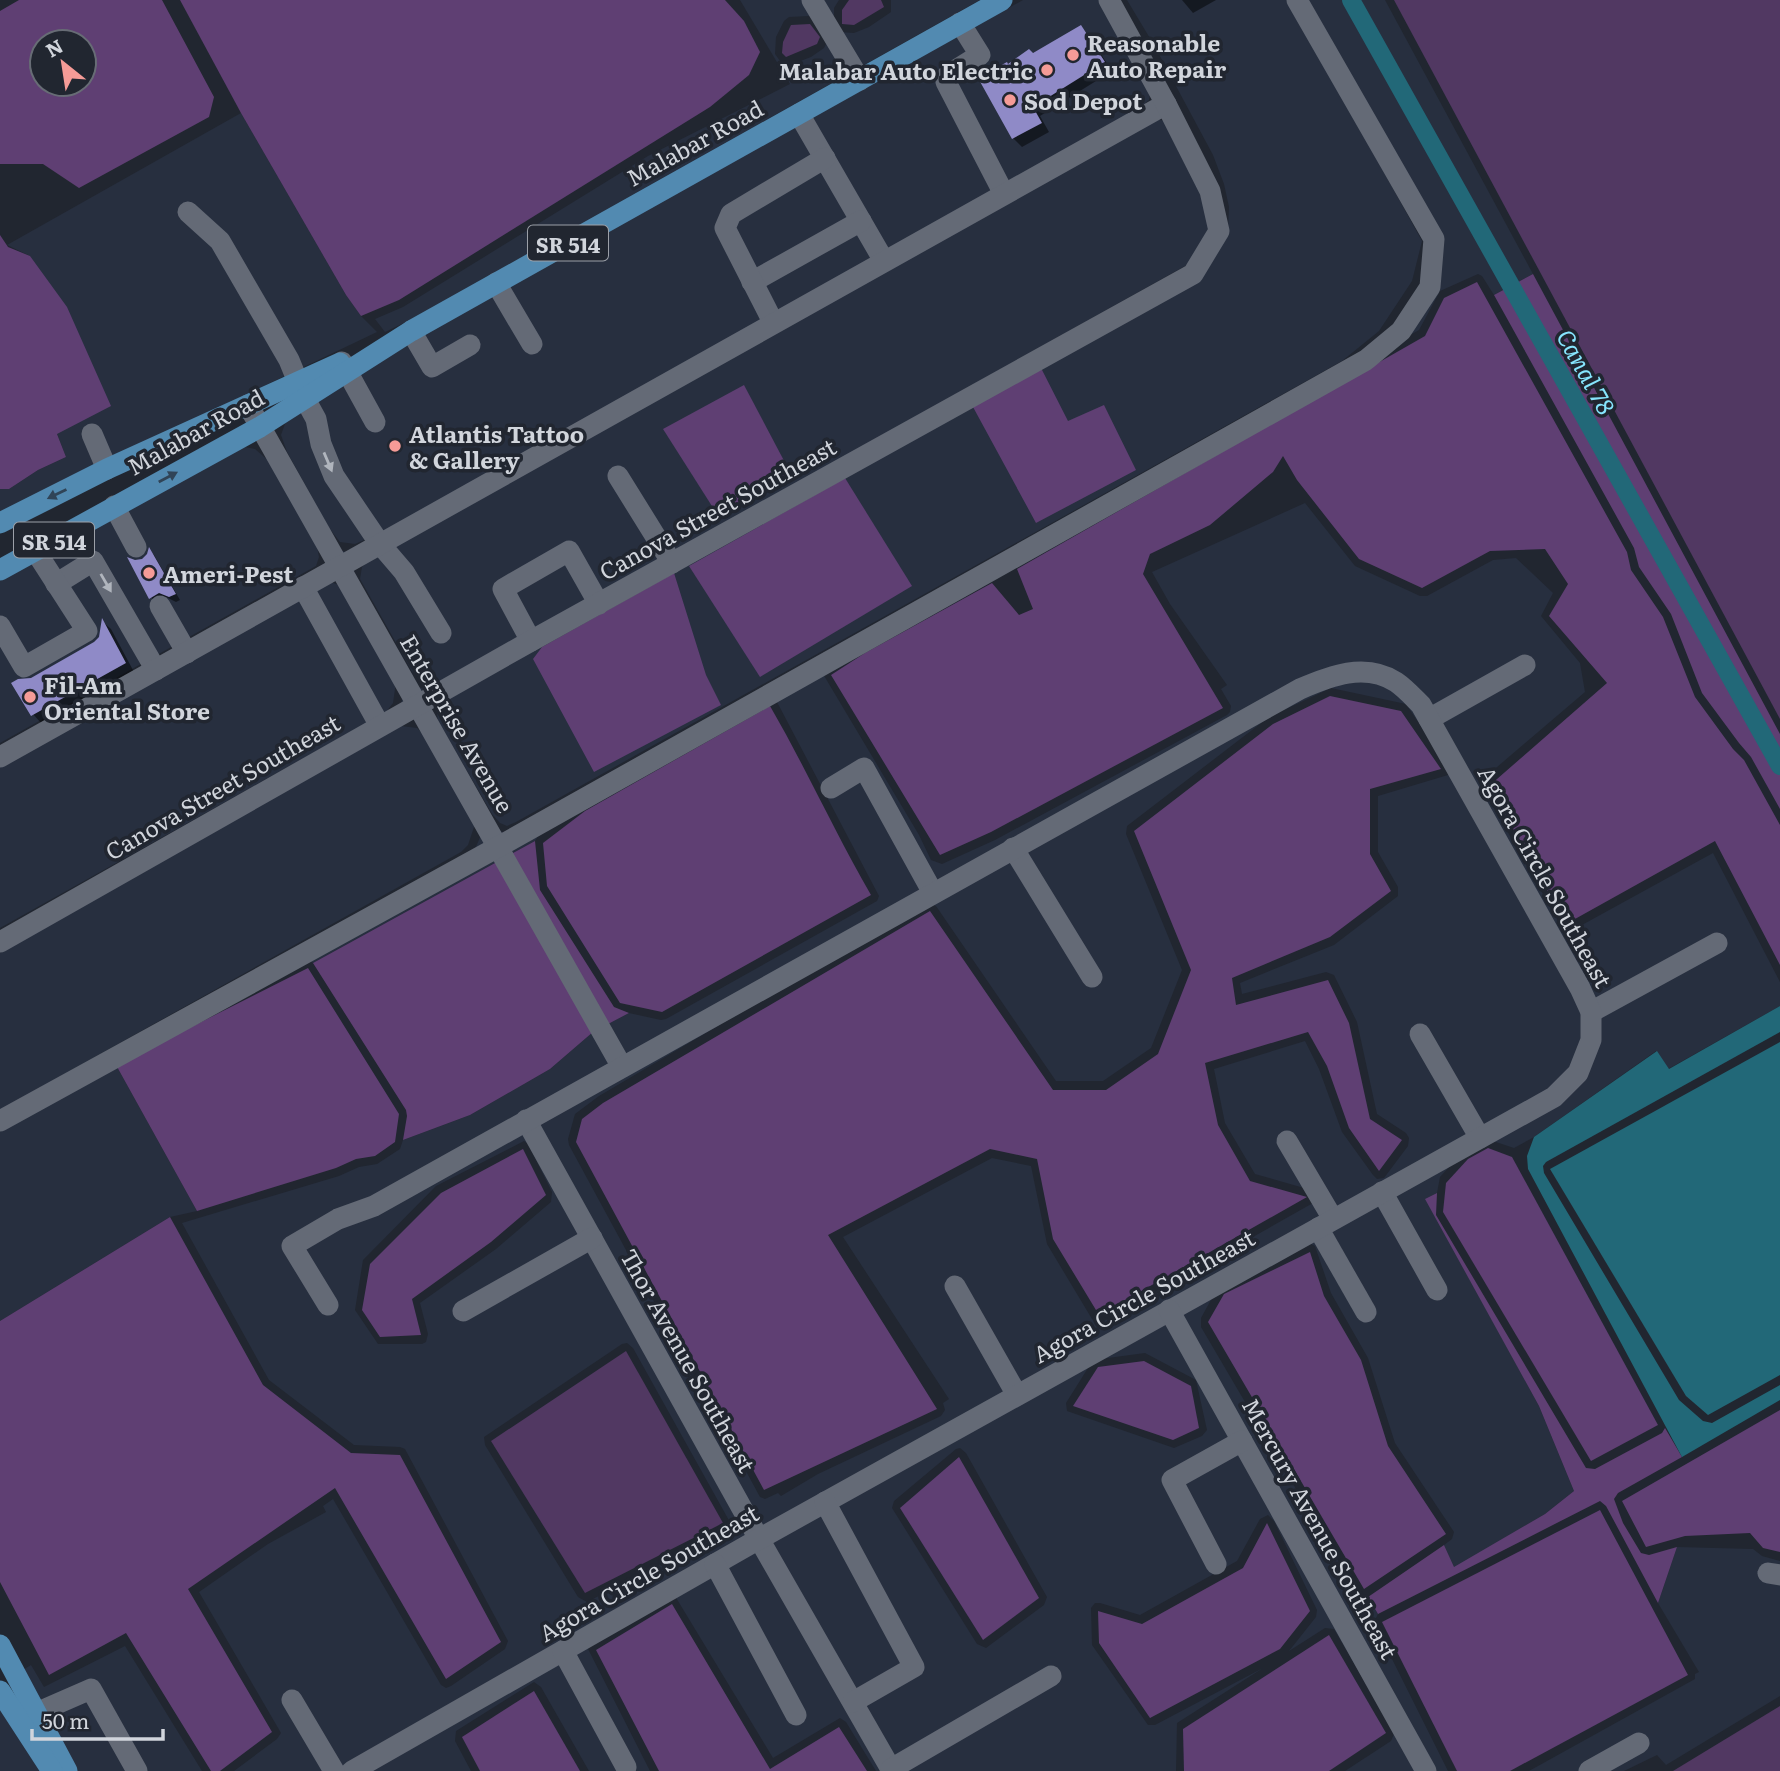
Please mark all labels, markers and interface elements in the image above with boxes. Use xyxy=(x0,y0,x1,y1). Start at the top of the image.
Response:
place label: Reasonable Auto Repair xyxy=(1087,25,1227,85)
north arrow xyxy=(28,28,98,98)
text: N xyxy=(40,31,68,64)
marker: Reasonable Auto Repair xyxy=(1065,47,1081,63)
place label: Malabar Auto Electric xyxy=(779,53,1033,87)
marker: Malabar Auto Electric xyxy=(1039,62,1055,78)
place label: Sod Depot xyxy=(1024,83,1142,117)
street label: Malabar Road xyxy=(619,90,769,194)
marker: Sod Depot xyxy=(1002,92,1018,108)
road number: SR 514 xyxy=(528,226,608,260)
water label: Canal 78 xyxy=(1549,322,1625,420)
street label: Malabar Road xyxy=(120,379,270,483)
place label: Atlantis Tattoo & Gallery xyxy=(409,416,584,476)
street label: Canova Street Southeast xyxy=(592,428,842,587)
marker: Atlantis Tattoo & Gallery xyxy=(387,438,403,454)
one-way arrow xyxy=(323,452,334,473)
one-way arrow xyxy=(159,471,178,483)
one-way arrow xyxy=(47,489,67,500)
road number: SR 514 xyxy=(14,522,94,558)
place label: Ameri-Pest xyxy=(163,556,293,590)
marker: Ameri-Pest xyxy=(141,565,157,581)
one-way arrow xyxy=(100,573,112,593)
street label: Enterprise Avenue xyxy=(393,627,523,819)
place label: Fil-Am Oriental Store xyxy=(44,667,210,727)
marker: Fil-Am Oriental Store xyxy=(22,689,38,705)
street label: Canova Street Southeast xyxy=(98,704,346,867)
street label: Agora Circle Southeast xyxy=(1471,759,1622,994)
street label: Agora Circle Southeast xyxy=(1026,1219,1261,1370)
street label: Thor Avenue Southeast xyxy=(613,1242,765,1479)
street label: Mercury Avenue Southeast xyxy=(1235,1391,1407,1665)
street label: Agora Circle Southeast xyxy=(532,1495,765,1649)
scale bar xyxy=(32,1698,163,1742)
text: 50 m xyxy=(42,1704,89,1735)

